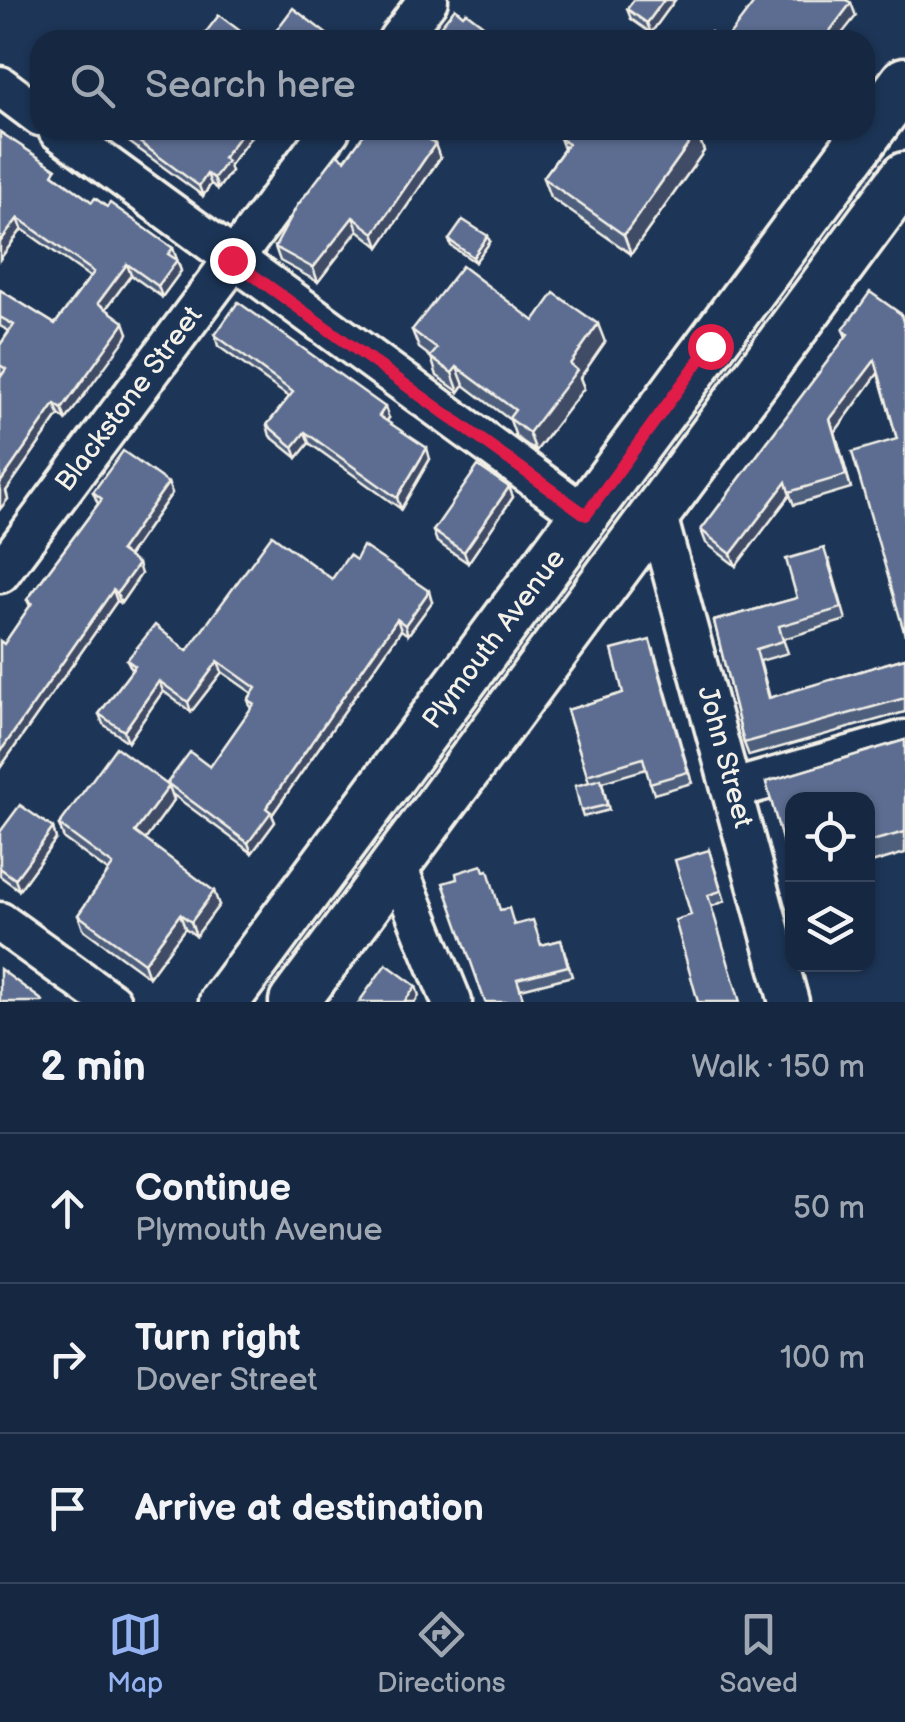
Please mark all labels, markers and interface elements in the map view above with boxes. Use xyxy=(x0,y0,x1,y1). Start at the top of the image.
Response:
search box xyxy=(30,30,875,140)
icon: search xyxy=(65,58,120,113)
text: Search here xyxy=(145,63,356,108)
route end xyxy=(210,238,256,284)
street label: Blackstone Street xyxy=(49,300,210,498)
route start xyxy=(688,324,734,370)
street label: Plymouth Avenue xyxy=(416,543,572,735)
street label: John Street xyxy=(690,683,760,832)
map controls xyxy=(785,792,875,972)
button: locate xyxy=(785,792,875,882)
button: layers xyxy=(785,882,875,972)
text: 2 min xyxy=(40,1042,146,1093)
text: Walk · 150 m xyxy=(691,1048,865,1087)
text: Continue xyxy=(135,1166,291,1211)
icon: ahead xyxy=(40,1181,95,1236)
text: 50 m xyxy=(793,1189,865,1228)
text: Plymouth Avenue xyxy=(135,1211,382,1250)
text: Turn right xyxy=(135,1316,300,1361)
icon: right xyxy=(40,1331,95,1386)
text: 100 m xyxy=(780,1339,865,1378)
text: Dover Street xyxy=(135,1361,317,1400)
icon: arrive xyxy=(40,1481,95,1536)
text: Arrive at destination xyxy=(135,1486,484,1531)
tab: Map xyxy=(107,1607,163,1700)
tab: Directions xyxy=(377,1607,506,1700)
tab: Saved xyxy=(720,1607,798,1700)

